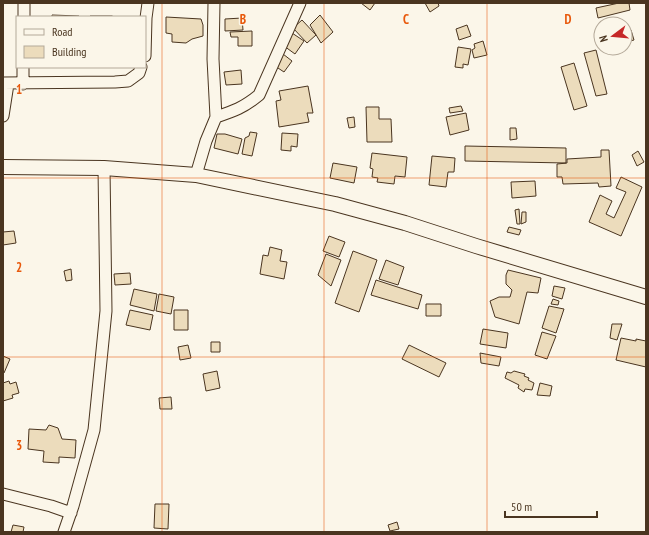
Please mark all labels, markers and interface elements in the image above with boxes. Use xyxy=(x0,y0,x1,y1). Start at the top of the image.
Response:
text: B xyxy=(240,11,246,28)
text: C xyxy=(403,11,409,28)
text: D xyxy=(565,11,572,28)
legend xyxy=(16,16,146,68)
north arrow xyxy=(593,16,633,56)
text: Road xyxy=(52,24,72,39)
text: N xyxy=(596,34,611,44)
text: Building xyxy=(52,44,87,59)
text: 1 xyxy=(16,81,22,98)
text: 2 xyxy=(16,259,22,276)
text: 3 xyxy=(16,437,22,454)
scale bar xyxy=(505,493,597,519)
text: 50 m xyxy=(511,499,532,514)

